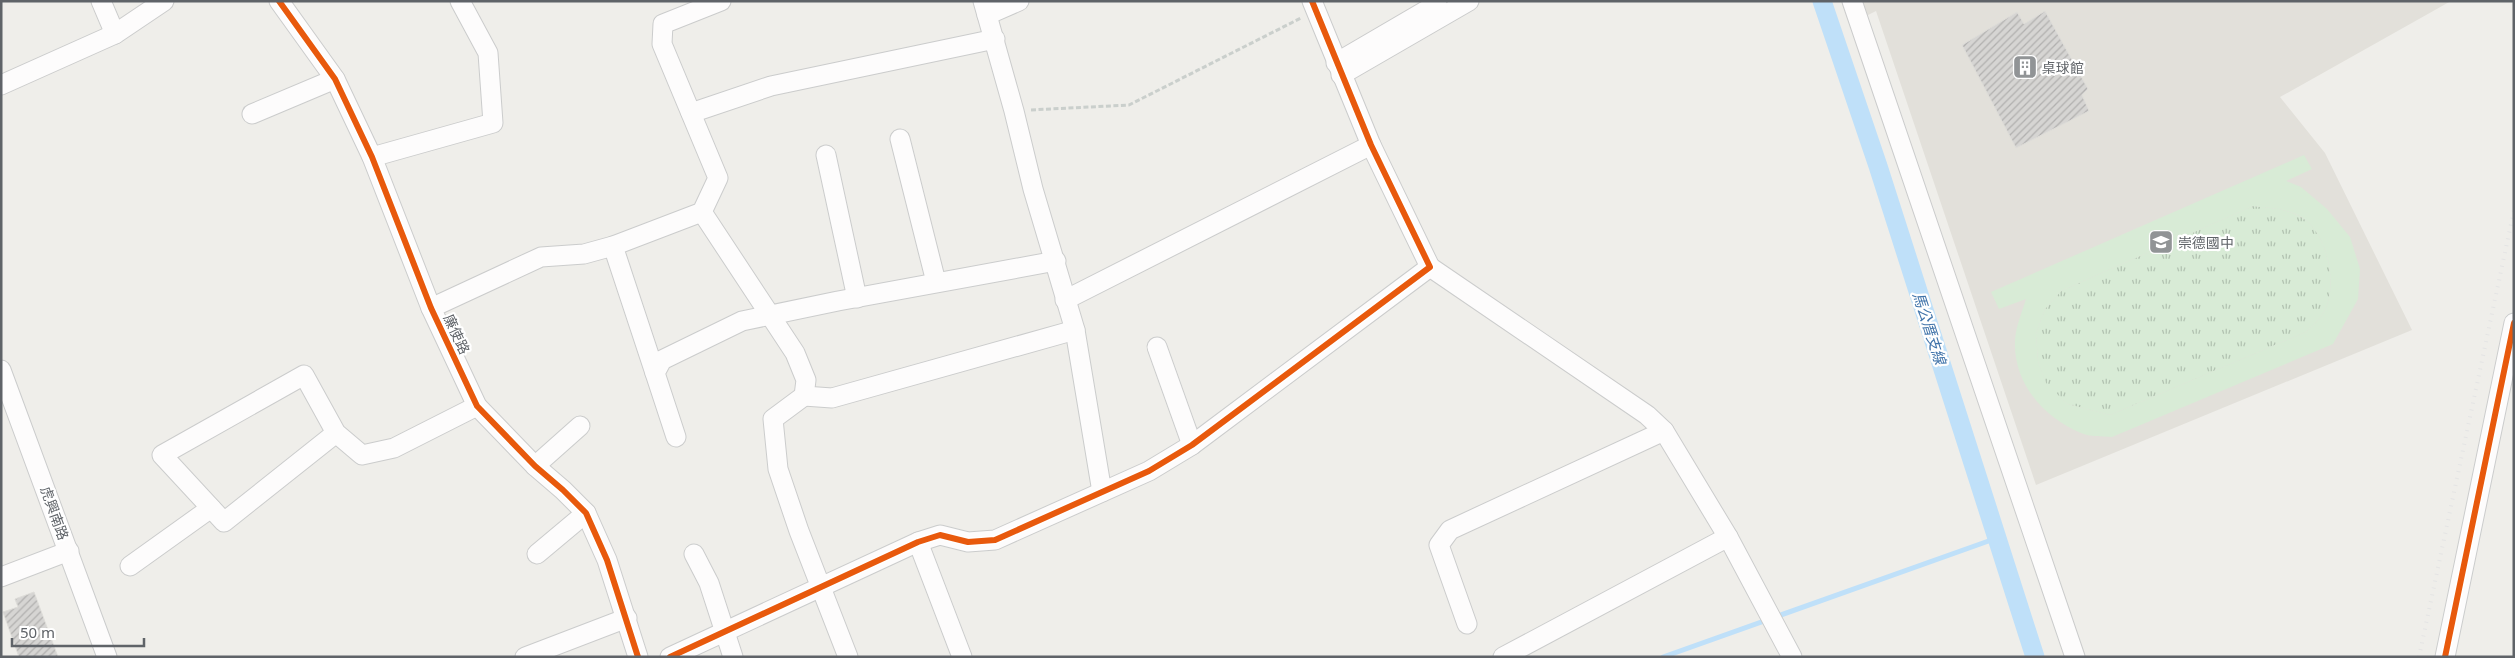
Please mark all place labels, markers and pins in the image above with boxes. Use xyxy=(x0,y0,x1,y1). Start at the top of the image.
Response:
building icon: 桌球館 xyxy=(2012,54,2038,80)
place label: 桌球館 xyxy=(2042,58,2084,77)
school or university icon: 崇德國中 xyxy=(2148,229,2174,255)
place label: 崇德國中 xyxy=(2178,233,2234,252)

